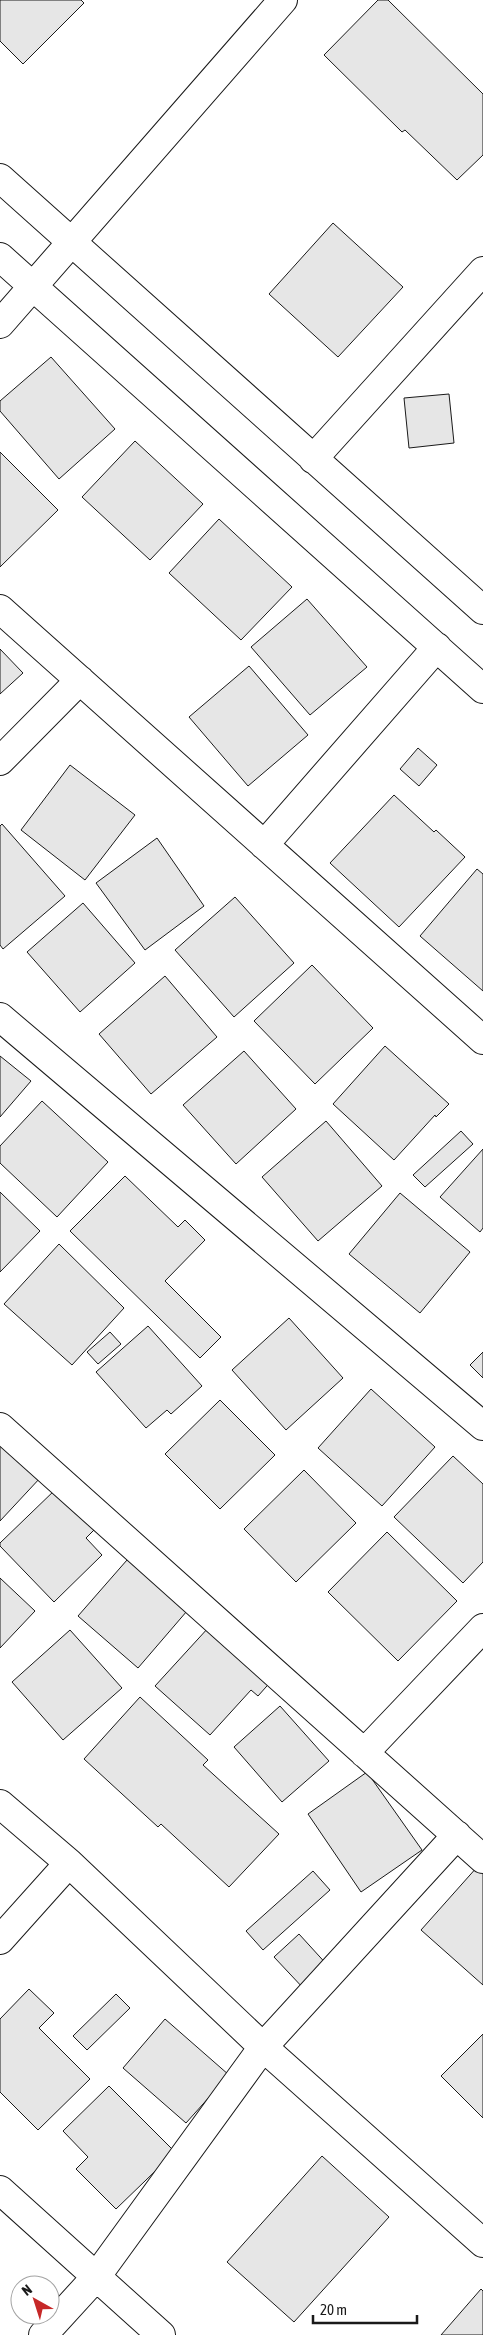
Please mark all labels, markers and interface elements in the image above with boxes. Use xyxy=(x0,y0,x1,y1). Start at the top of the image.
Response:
north arrow xyxy=(10,2275,60,2325)
text: N xyxy=(19,2281,35,2299)
scale bar xyxy=(313,2292,417,2324)
text: 20 m xyxy=(320,2301,347,2318)

